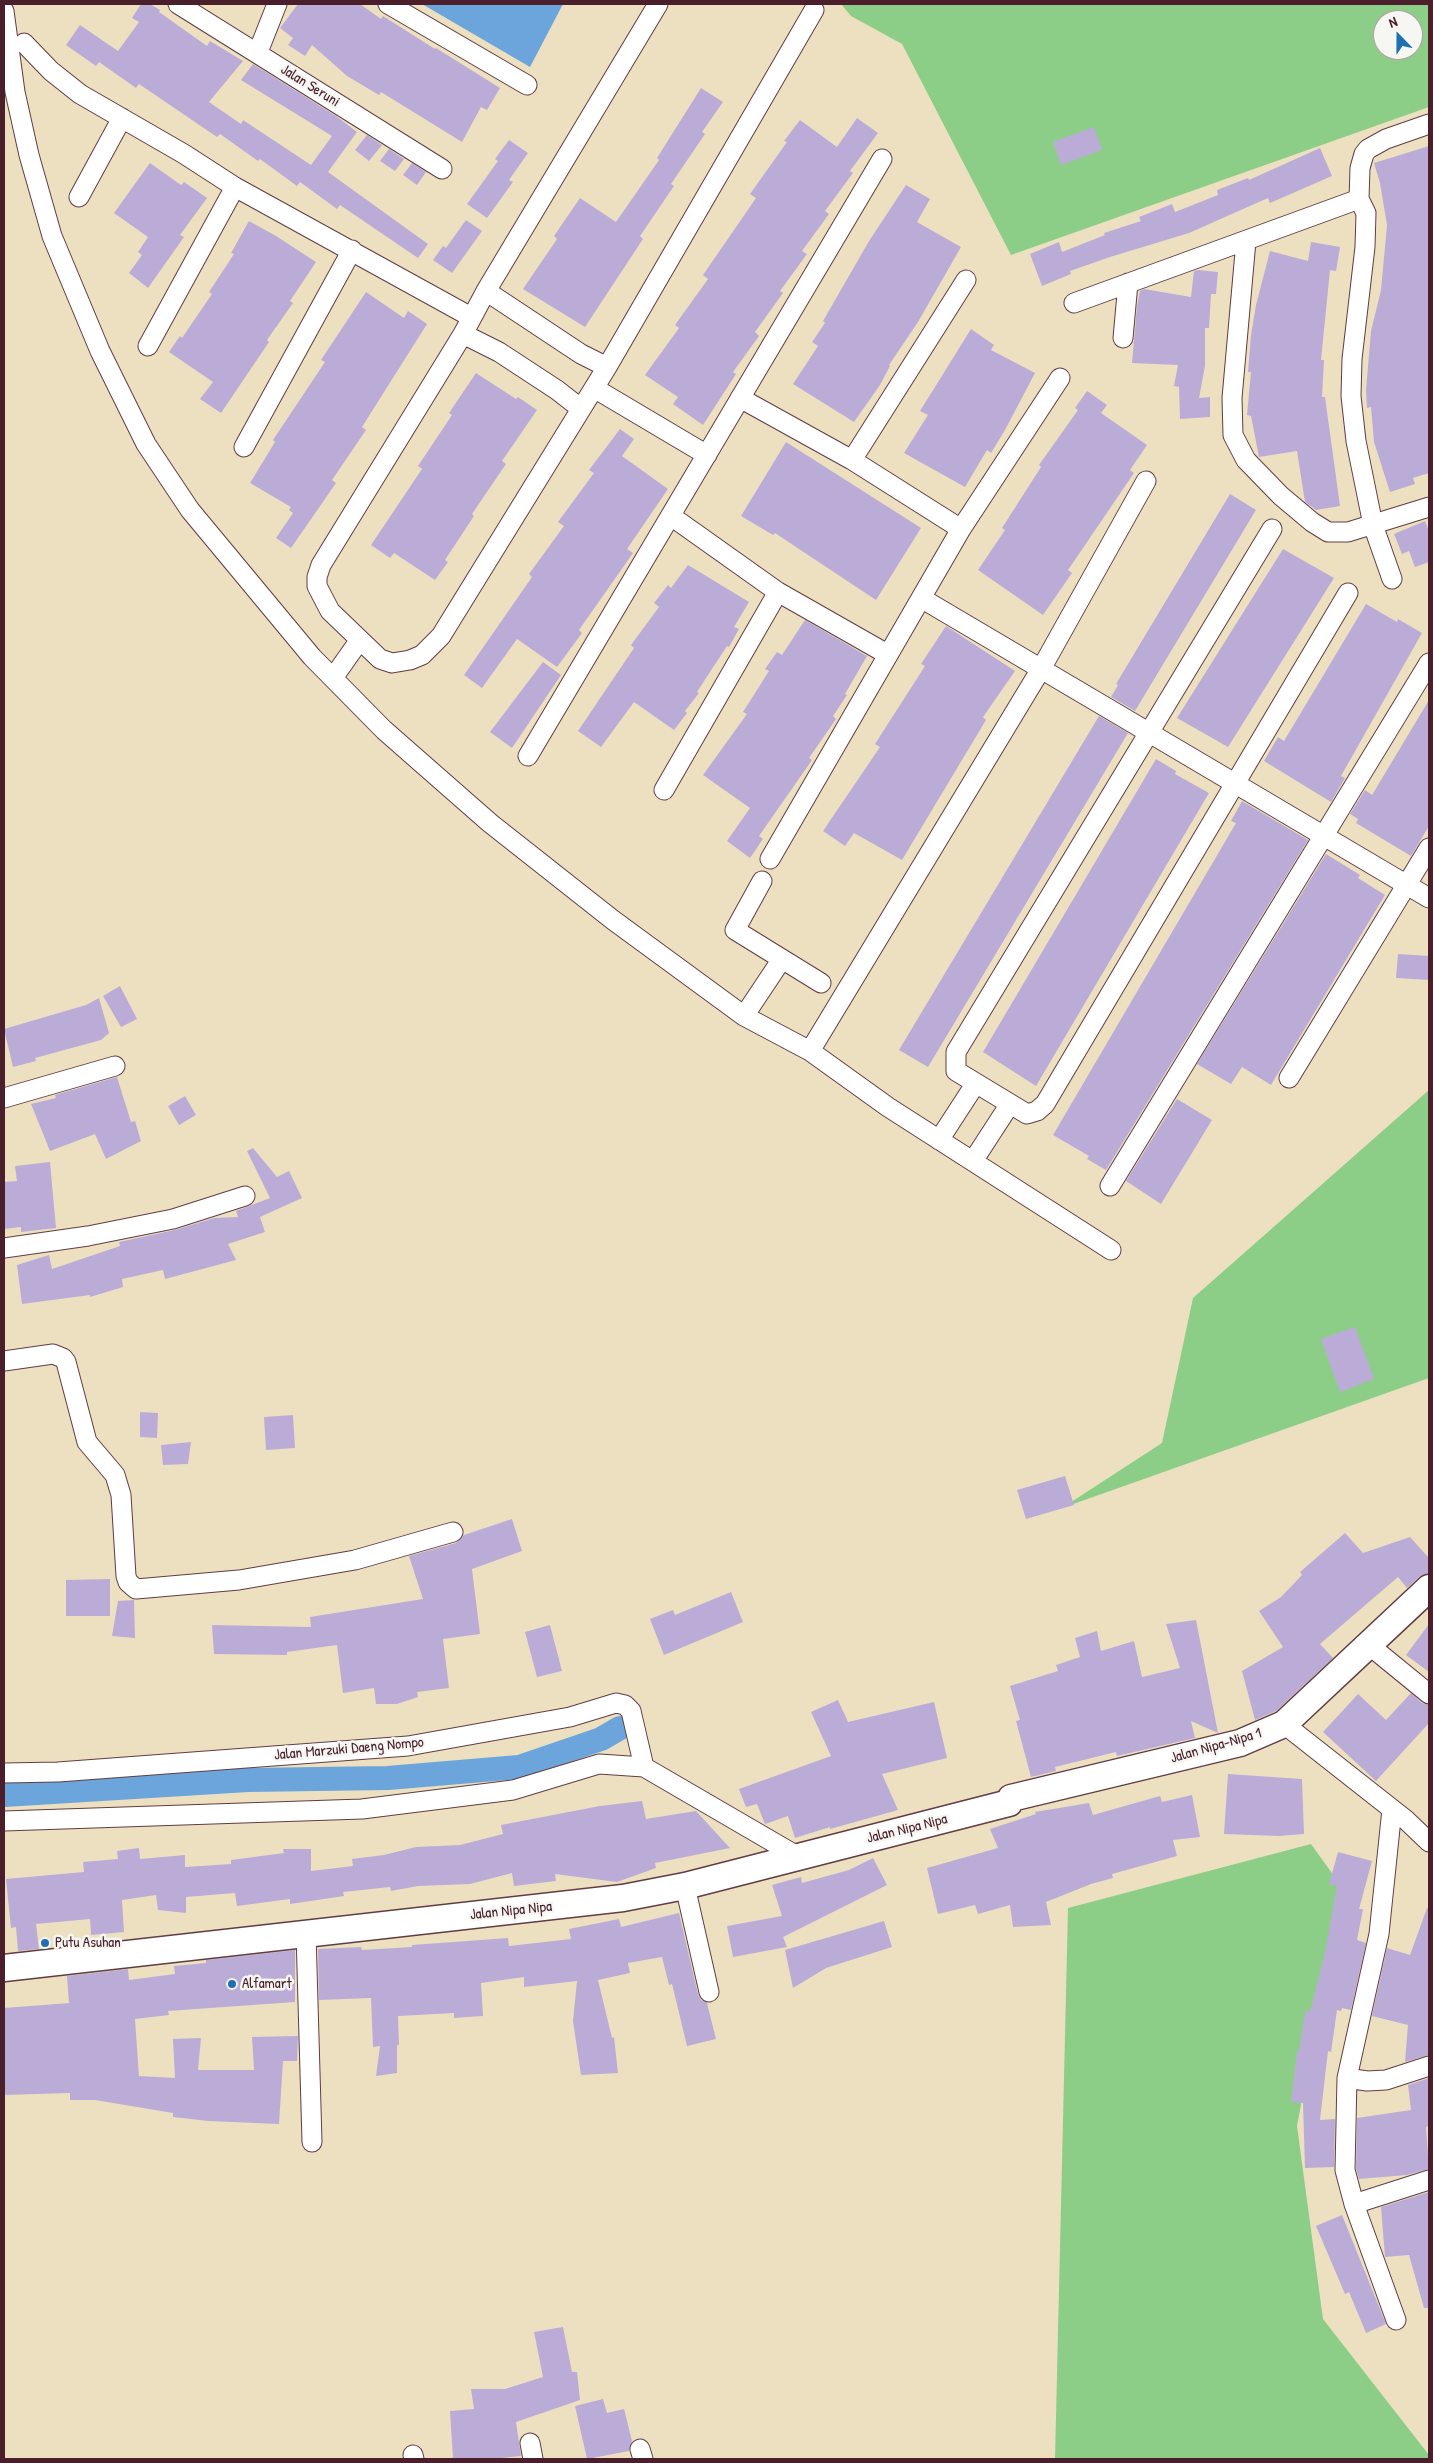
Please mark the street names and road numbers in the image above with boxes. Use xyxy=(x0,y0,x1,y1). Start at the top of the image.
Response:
street label: Jalan Seruni xyxy=(277,61,343,111)
street label: Jalan Nipa-Nipa 1 xyxy=(1168,1724,1264,1768)
street label: Jalan Marzuki Daeng Nompo xyxy=(273,1733,425,1765)
street label: Jalan Nipa Nipa xyxy=(865,1810,949,1848)
street label: Jalan Nipa Nipa xyxy=(469,1898,553,1924)

